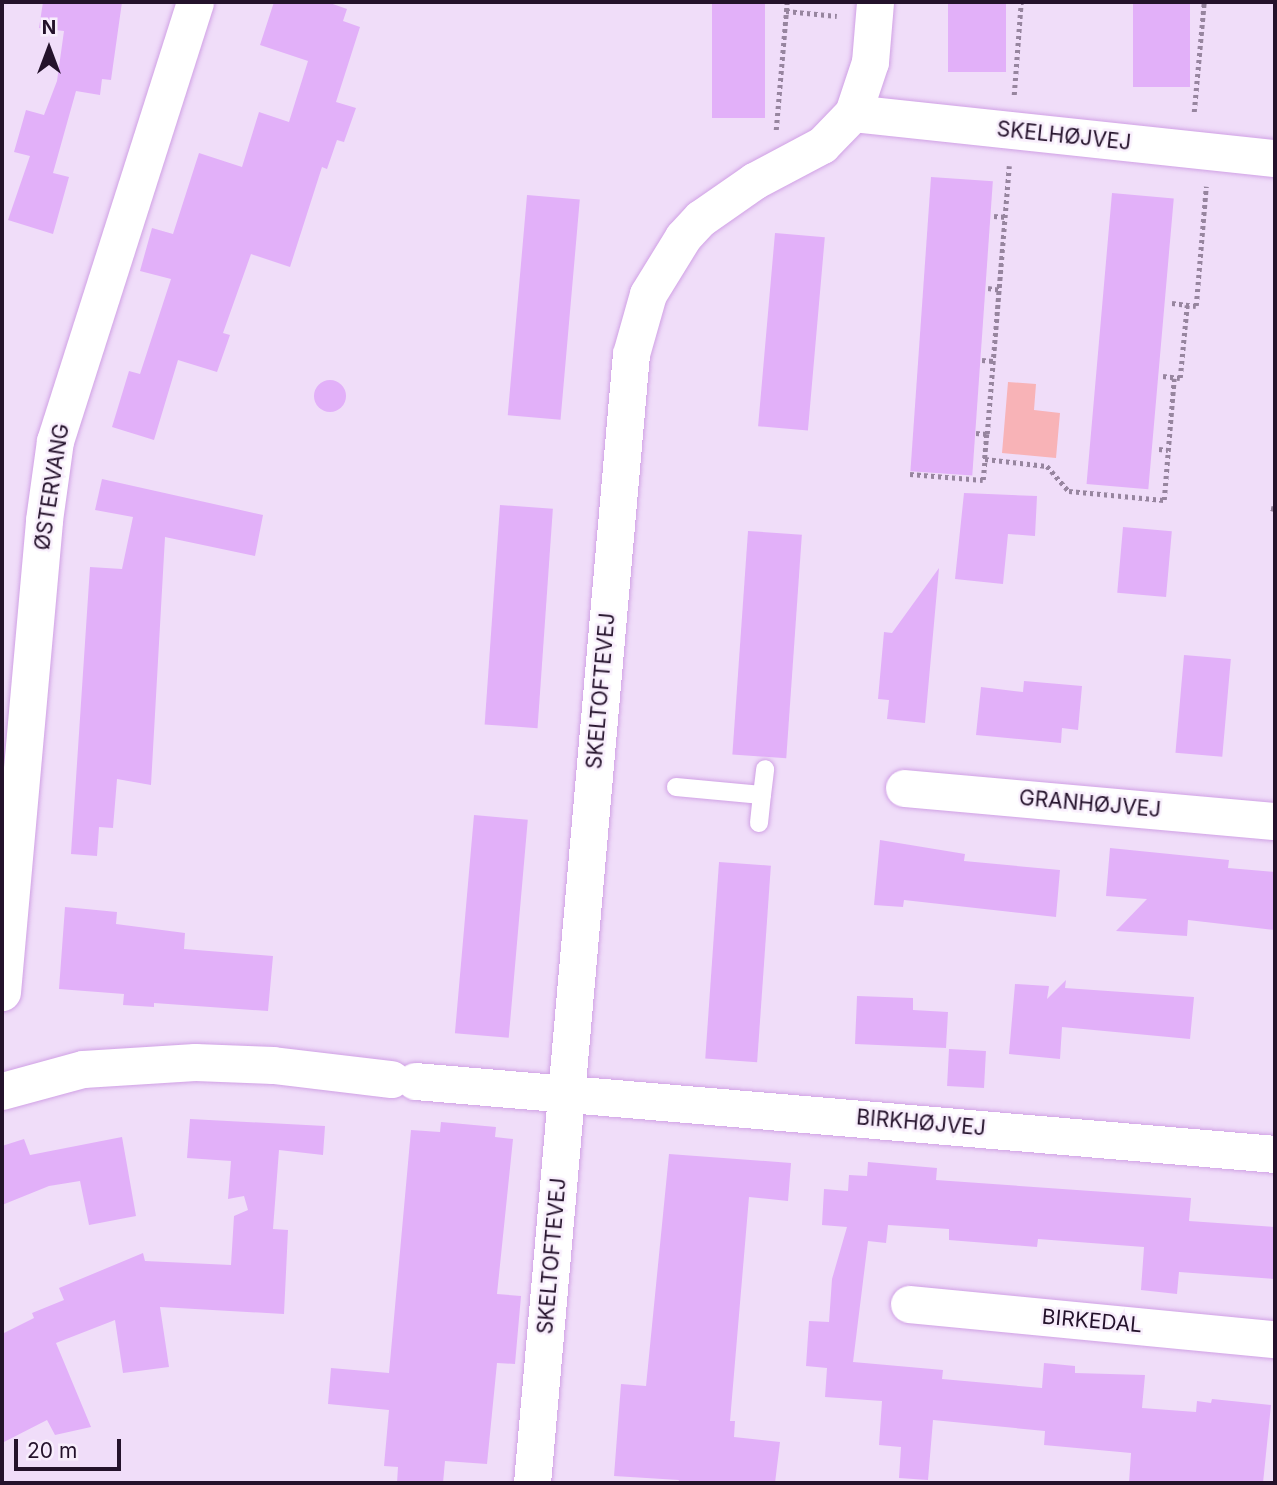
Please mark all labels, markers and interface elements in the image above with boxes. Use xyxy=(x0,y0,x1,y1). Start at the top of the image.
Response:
north arrow xyxy=(14,14,84,84)
text: N xyxy=(42,16,56,39)
street label: SKELHØJVEJ xyxy=(996,116,1132,156)
street label: ØSTERVANG xyxy=(30,422,74,552)
street label: SKELTOFTEVEJ xyxy=(582,612,620,770)
street label: GRANHØJVEJ xyxy=(1018,785,1162,823)
street label: BIRKHØJVEJ xyxy=(855,1105,987,1141)
street label: SKELTOFTEVEJ xyxy=(533,1177,571,1335)
street label: BIRKEDAL xyxy=(1041,1304,1143,1338)
scale bar xyxy=(18,1426,124,1470)
text: 20 m xyxy=(27,1438,77,1463)

